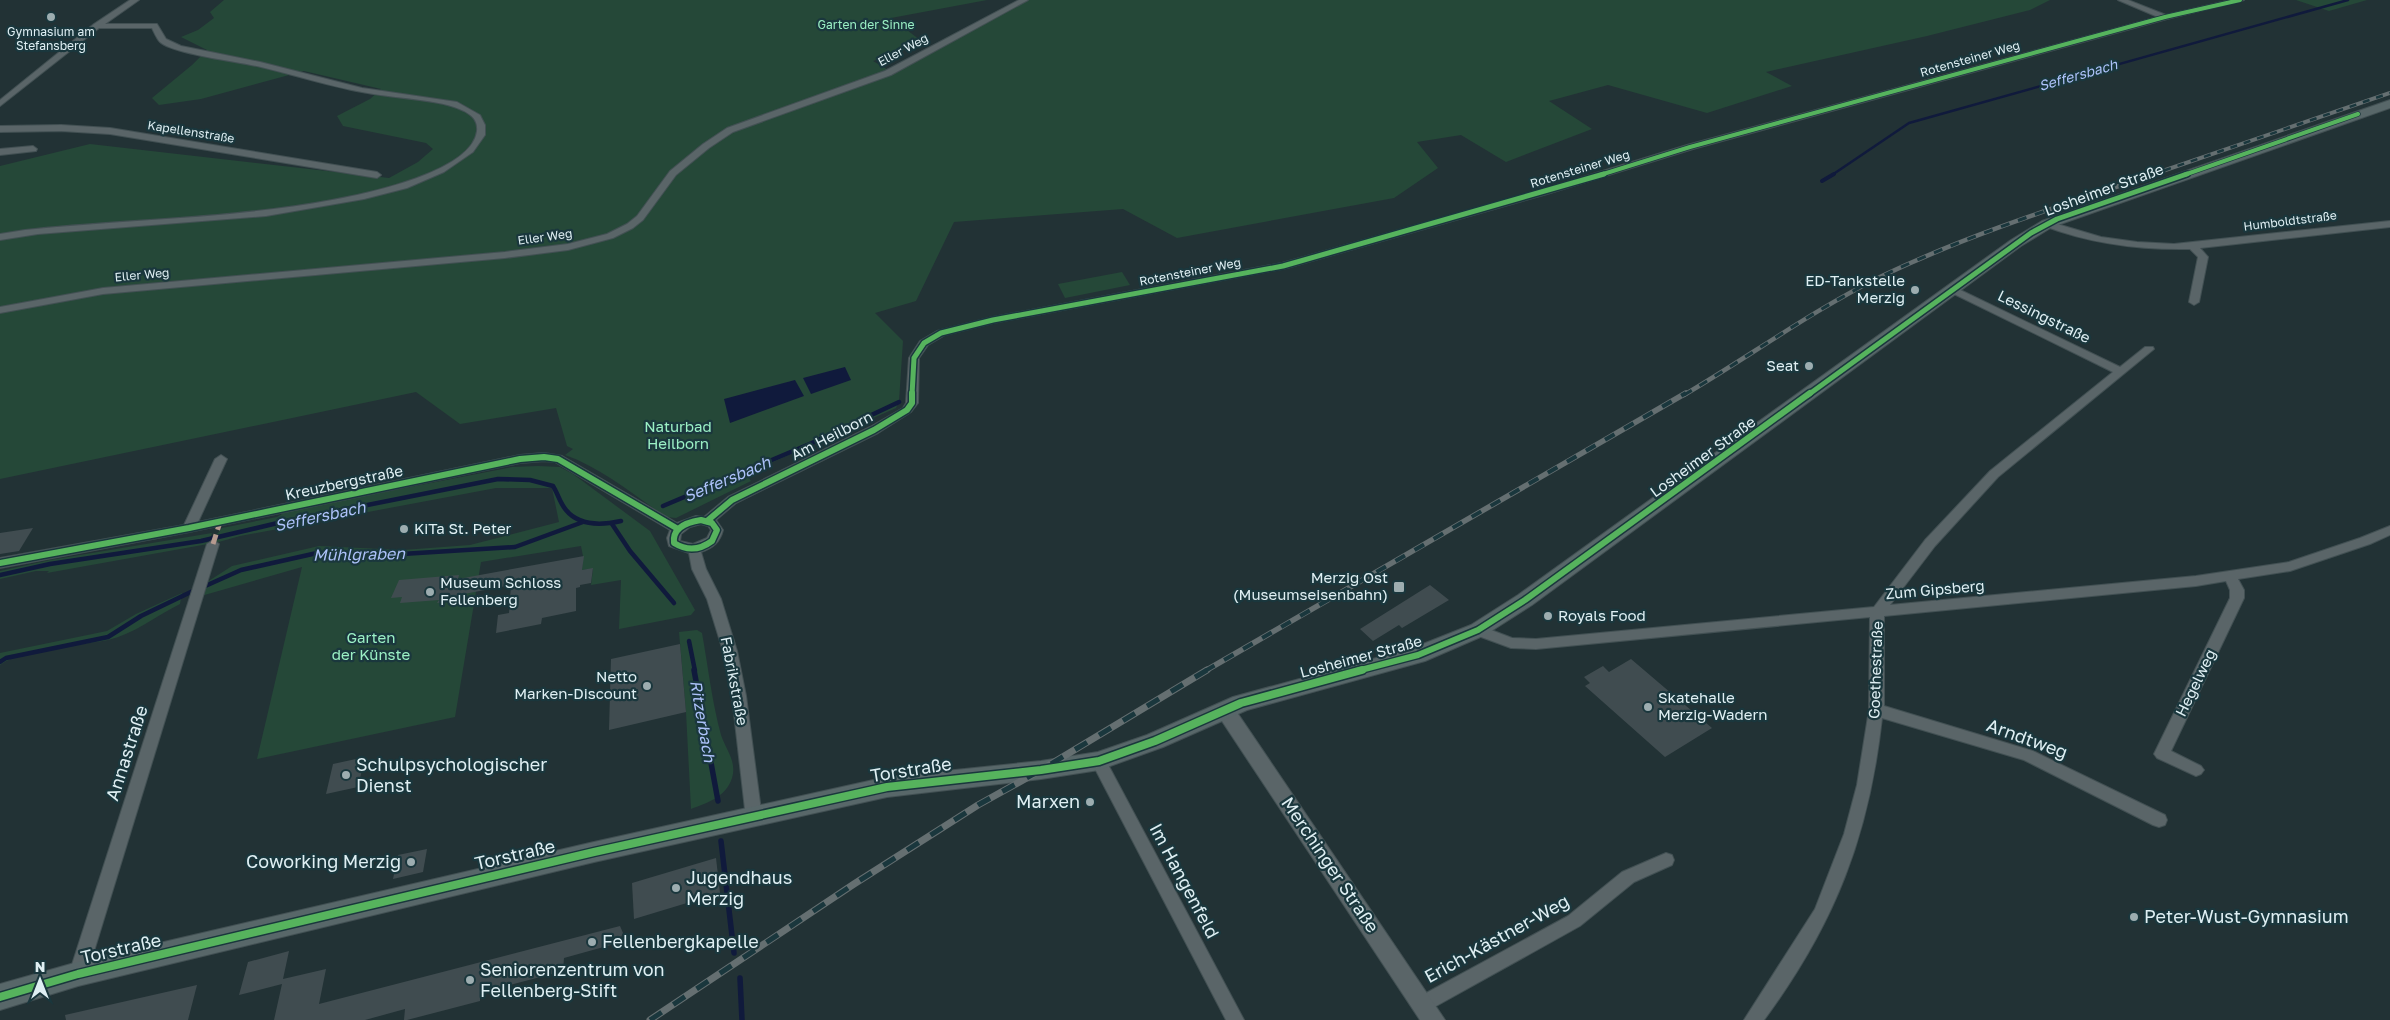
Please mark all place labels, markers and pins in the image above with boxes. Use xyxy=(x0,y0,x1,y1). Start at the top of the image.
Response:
marker: Gymnasium am Stefansberg xyxy=(45,11,57,23)
place label: Gymnasium am Stefansberg xyxy=(7,24,95,53)
place label: ED-Tankstelle Merzig xyxy=(1805,271,1905,306)
marker: ED-Tankstelle Merzig xyxy=(1909,284,1921,296)
place label: Seat xyxy=(1766,356,1799,374)
marker: Seat xyxy=(1803,360,1815,372)
place label: KiTa St. Peter xyxy=(414,519,512,537)
marker: KiTa St. Peter xyxy=(398,523,410,535)
place label: Merzig Ost (Museumseisenbahn) xyxy=(1233,568,1388,603)
place label: Museum Schloss Fellenberg xyxy=(440,573,561,608)
marker: Merzig Ost (Museumseisenbahn) xyxy=(1392,580,1406,594)
marker: Museum Schloss Fellenberg xyxy=(424,586,436,598)
place label: Royals Food xyxy=(1558,606,1646,624)
marker: Royals Food xyxy=(1542,610,1554,622)
place label: Netto Marken-Discount xyxy=(514,667,637,702)
marker: Netto Marken-Discount xyxy=(641,680,653,692)
place label: Skatehalle Merzig-Wadern xyxy=(1658,688,1767,723)
marker: Skatehalle Merzig-Wadern xyxy=(1642,701,1654,713)
place label: Schulpsychologischer Dienst xyxy=(356,753,547,796)
marker: Schulpsychologischer Dienst xyxy=(340,769,352,781)
place label: Marxen xyxy=(1016,790,1080,812)
marker: Marxen xyxy=(1084,796,1096,808)
place label: Coworking Merzig xyxy=(246,850,401,872)
marker: Coworking Merzig xyxy=(405,856,417,868)
place label: Jugendhaus Merzig xyxy=(686,866,792,909)
marker: Jugendhaus Merzig xyxy=(670,882,682,894)
place label: Peter-Wust-Gymnasium xyxy=(2144,905,2349,927)
marker: Peter-Wust-Gymnasium xyxy=(2128,911,2140,923)
place label: Fellenbergkapelle xyxy=(602,930,759,952)
marker: Fellenbergkapelle xyxy=(586,936,598,948)
place label: Seniorenzentrum von Fellenberg-Stift xyxy=(480,958,665,1001)
marker: Seniorenzentrum von Fellenberg-Stift xyxy=(464,974,476,986)

